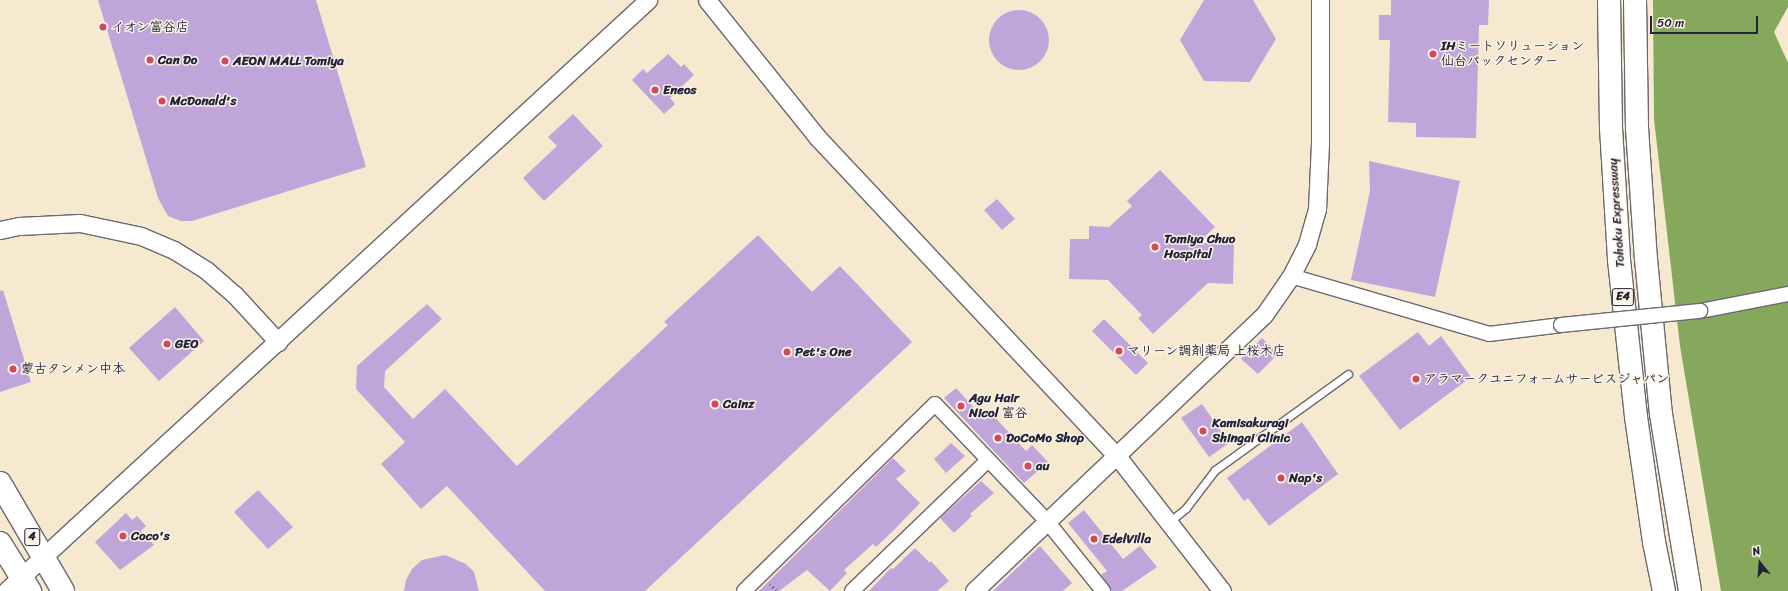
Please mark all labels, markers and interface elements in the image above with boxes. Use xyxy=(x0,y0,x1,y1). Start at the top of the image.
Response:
scale bar xyxy=(1652,8,1760,34)
text: 50 m xyxy=(1657,12,1684,34)
place label: イオン富谷店 xyxy=(111,19,189,35)
marker: イオン富谷店 xyxy=(98,22,108,32)
place label: IHミートソリューション 仙台パックセンター xyxy=(1441,39,1585,70)
marker: IHミートソリューション 仙台パックセンター xyxy=(1428,49,1438,59)
place label: Can Do xyxy=(158,52,197,68)
place label: AEON MALL Tomiya xyxy=(233,53,344,69)
marker: Can Do xyxy=(145,55,155,65)
marker: AEON MALL Tomiya xyxy=(220,56,230,66)
place label: Eneos xyxy=(663,82,696,98)
marker: Eneos xyxy=(650,85,660,95)
place label: McDonald's xyxy=(170,93,236,109)
marker: McDonald's xyxy=(157,96,167,106)
street label: Tohoku Expressway xyxy=(1605,157,1629,269)
place label: Tomiya Chuo Hospital xyxy=(1164,232,1235,263)
marker: Tomiya Chuo Hospital xyxy=(1149,241,1161,253)
road number: E4 xyxy=(1611,287,1635,307)
place label: GEO xyxy=(175,336,199,352)
marker: GEO xyxy=(162,339,172,349)
place label: マリーン調剤薬局 上桜木店 xyxy=(1127,343,1286,359)
place label: Pet's One xyxy=(795,344,852,360)
marker: マリーン調剤薬局 上桜木店 xyxy=(1114,346,1124,356)
marker: Pet's One xyxy=(782,347,792,357)
place label: 蒙古タンメン中本 xyxy=(21,361,125,377)
marker: 蒙古タンメン中本 xyxy=(8,364,18,374)
place label: アラマークユニフォームサービスジャパン xyxy=(1424,371,1671,387)
marker: アラマークユニフォームサービスジャパン xyxy=(1411,374,1421,384)
place label: Agu Hair Nicol 富谷 xyxy=(969,391,1028,422)
place label: Cainz xyxy=(723,396,754,412)
marker: Cainz xyxy=(710,399,720,409)
marker: Agu Hair Nicol 富谷 xyxy=(956,401,966,411)
place label: Kamisakuragi Shingai Clinic xyxy=(1212,416,1290,447)
marker: Kamisakuragi Shingai Clinic xyxy=(1197,425,1209,437)
place label: DoCoMo Shop xyxy=(1006,430,1084,446)
marker: DoCoMo Shop xyxy=(993,433,1003,443)
place label: au xyxy=(1036,458,1049,474)
marker: au xyxy=(1023,461,1033,471)
place label: Nap's xyxy=(1289,470,1322,486)
marker: Nap's xyxy=(1276,473,1286,483)
road number: 4 xyxy=(24,527,40,547)
place label: Coco's xyxy=(131,528,170,544)
marker: Coco's xyxy=(118,531,128,541)
place label: EdelVilla xyxy=(1102,531,1151,547)
marker: EdelVilla xyxy=(1089,534,1099,544)
text: N xyxy=(1750,541,1763,561)
north arrow xyxy=(1740,543,1780,583)

